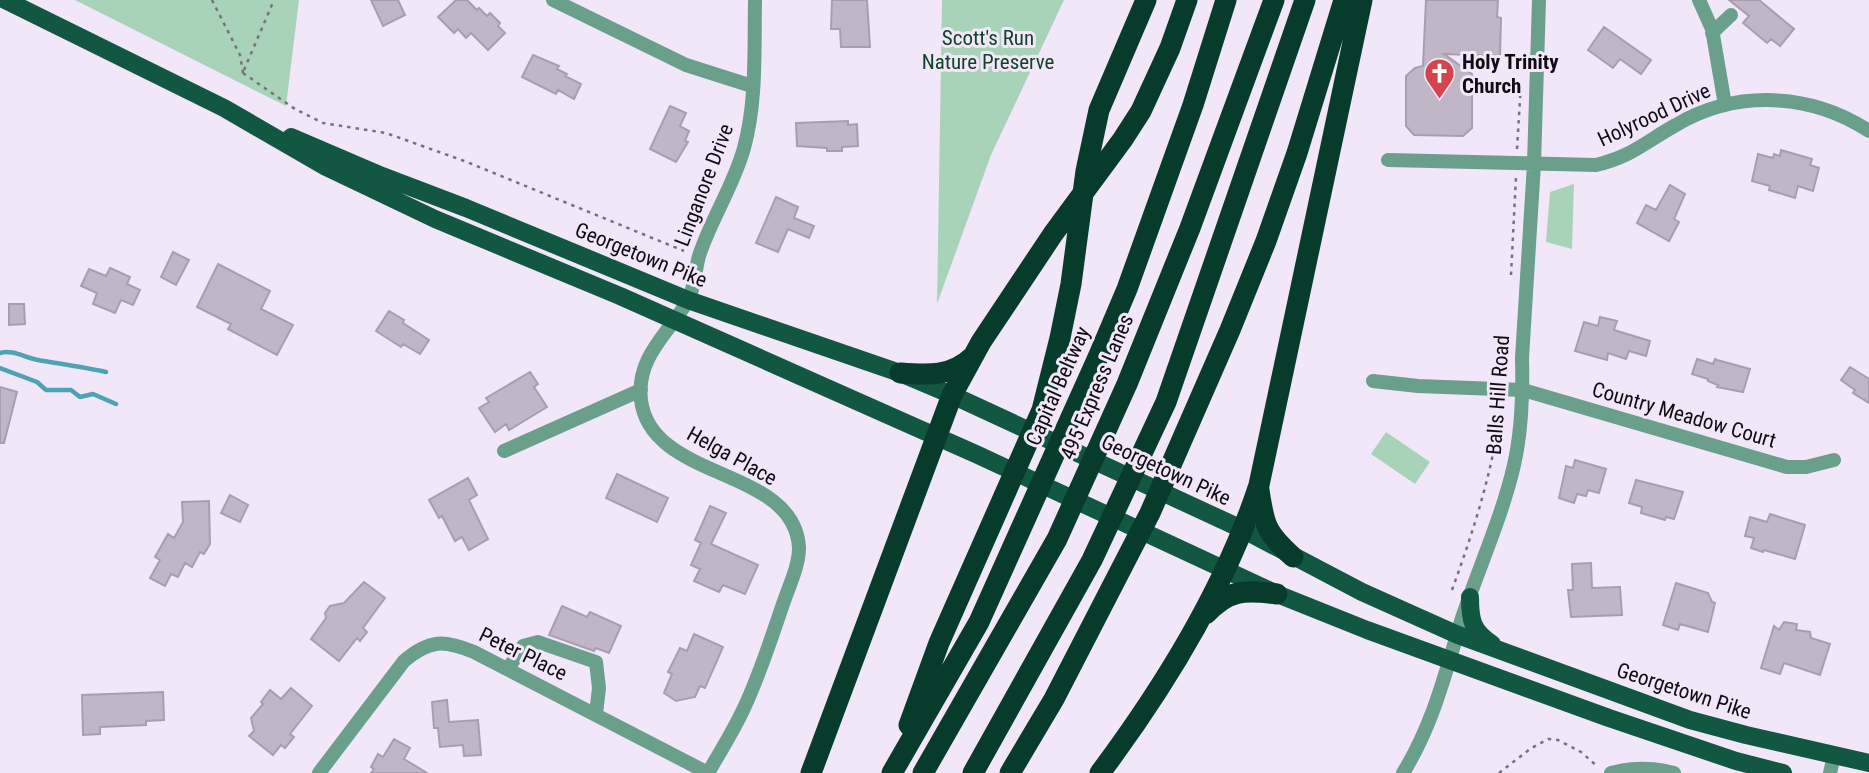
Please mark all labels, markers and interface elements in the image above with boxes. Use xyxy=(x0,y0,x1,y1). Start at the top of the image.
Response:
park label: Scott's Run Nature Preserve xyxy=(922,26,1054,74)
place label: Holy Trinity Church xyxy=(1462,50,1559,98)
church icon: Holy Trinity Church xyxy=(1422,57,1456,101)
street label: Holyrood Drive xyxy=(1594,78,1714,152)
street label: Linganore Drive xyxy=(670,120,738,249)
street label: Georgetown Pike xyxy=(572,218,711,292)
street label: 495 Express Lanes xyxy=(1056,311,1138,463)
street label: Capital Beltway xyxy=(1021,323,1095,449)
street label: Balls Hill Road xyxy=(1482,334,1514,456)
street label: Country Meadow Court xyxy=(1589,377,1779,453)
street label: Helga Place xyxy=(683,422,781,491)
street label: Georgetown Pike xyxy=(1098,430,1235,511)
street label: Peter Place xyxy=(475,622,571,686)
street label: Georgetown Pike xyxy=(1614,658,1754,724)

